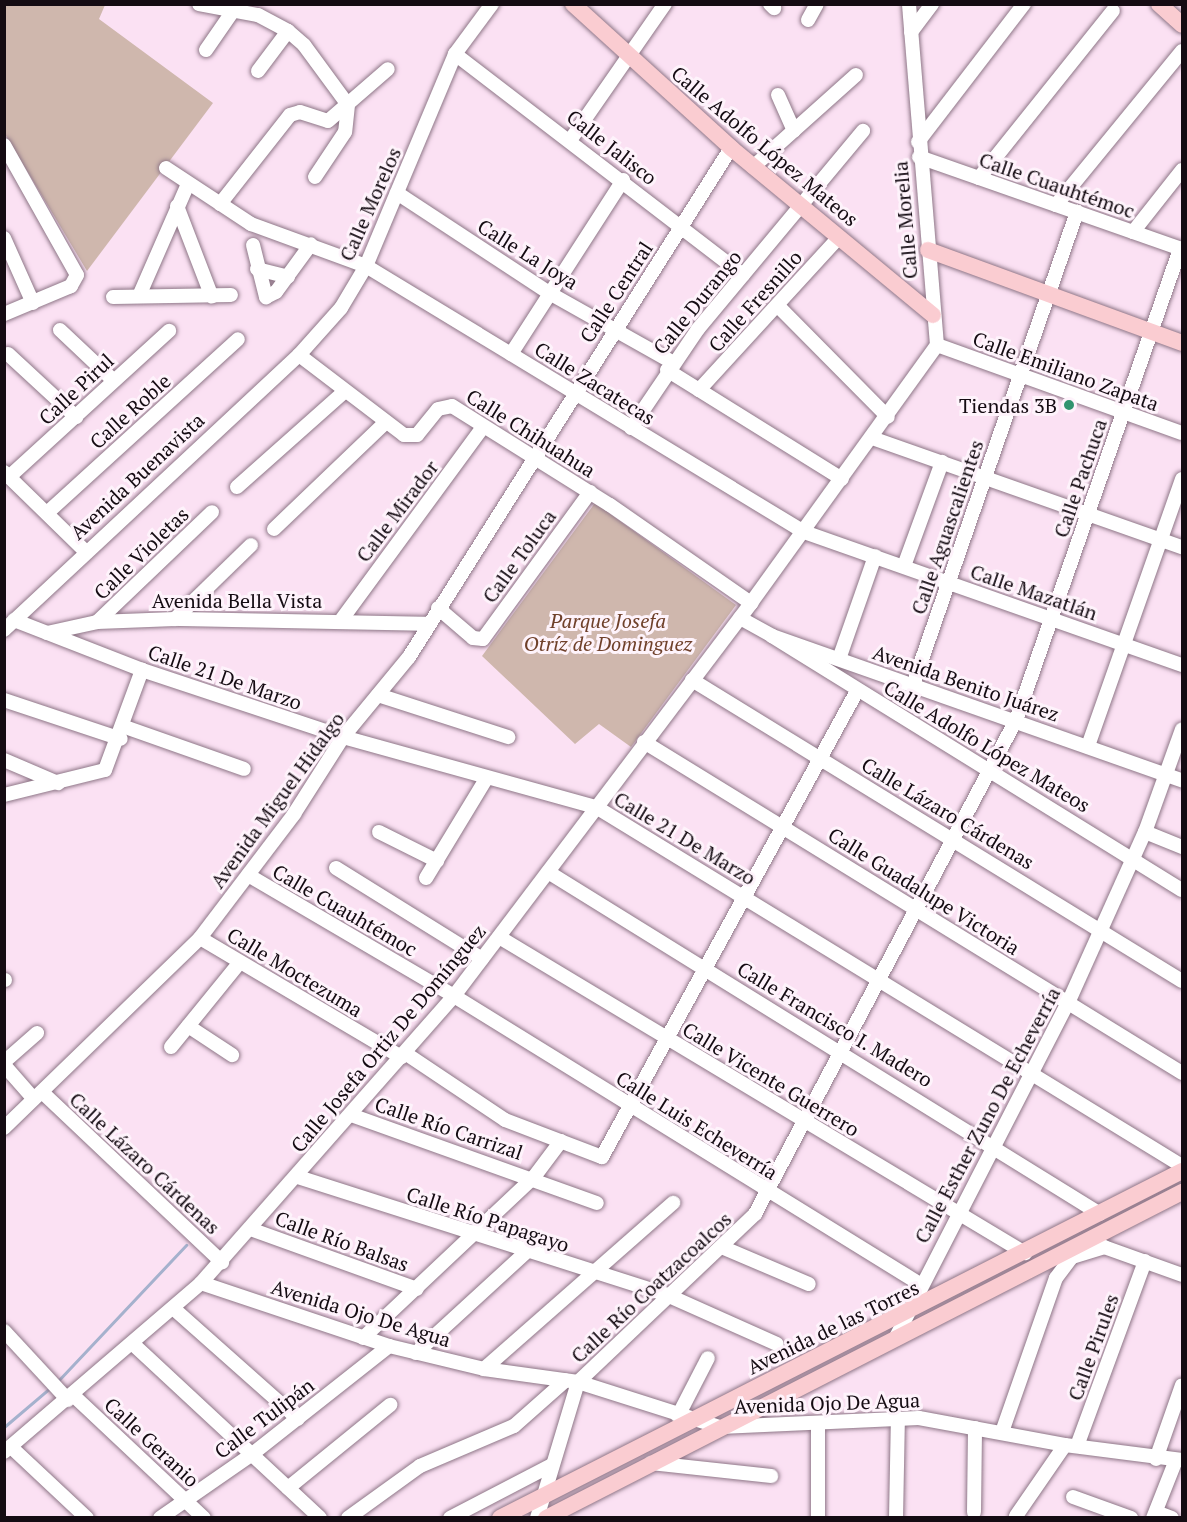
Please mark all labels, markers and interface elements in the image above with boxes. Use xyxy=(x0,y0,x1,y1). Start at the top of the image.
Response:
street label: Calle Adolfo López Mateos xyxy=(667,61,863,231)
street label: Calle Jalisco xyxy=(562,104,662,190)
street label: Calle Morelos xyxy=(334,143,406,265)
street label: Calle Cuauhtémoc xyxy=(976,147,1138,223)
street label: Calle Morelia xyxy=(888,160,922,280)
street label: Calle La Joya xyxy=(473,214,583,294)
street label: Calle Central xyxy=(574,237,658,347)
street label: Calle Durango xyxy=(648,245,746,359)
street label: Calle Fresnillo xyxy=(703,245,807,357)
street label: Calle Emiliano Zapata xyxy=(970,326,1162,416)
street label: Calle Zacatecas xyxy=(530,336,660,430)
street label: Calle Pirul xyxy=(34,348,118,430)
street label: Calle Roble xyxy=(85,369,175,453)
street label: Calle Chihuahua xyxy=(462,384,600,482)
place label: Tiendas 3B xyxy=(959,393,1057,417)
marker: Tiendas 3B xyxy=(1062,398,1076,412)
street label: Avenida Buenavista xyxy=(65,408,209,544)
street label: Calle Pachuca xyxy=(1048,416,1112,540)
street label: Calle Aguascalientes xyxy=(906,436,988,618)
street label: Calle Mirador xyxy=(351,455,443,567)
street label: Calle Violetas xyxy=(88,502,194,604)
street label: Calle Toluca xyxy=(477,505,561,607)
street label: Calle Mazatlán xyxy=(967,559,1101,625)
street label: Avenida Bella Vista xyxy=(151,588,323,612)
park label: Parque Josefa Otríz de Dominguez xyxy=(524,608,692,655)
street label: Calle 21 De Marzo xyxy=(145,639,305,715)
street label: Avenida Benito Juárez xyxy=(870,640,1062,726)
street label: Calle Adolfo López Mateos xyxy=(879,675,1095,817)
street label: Avenida Miguel Hidalgo xyxy=(205,707,349,893)
street label: Calle Lázaro Cárdenas xyxy=(857,752,1039,874)
street label: Calle 21 De Marzo xyxy=(610,786,760,890)
street label: Calle Guadalupe Victoria xyxy=(824,822,1024,960)
street label: Calle Cuauhtémoc xyxy=(269,859,421,961)
street label: Calle Josefa Ortiz De Domínguez xyxy=(286,919,490,1157)
street label: Calle Moctezuma xyxy=(223,922,367,1022)
street label: Calle Francisco I. Madero xyxy=(733,956,937,1092)
street label: Calle Esther Zuno De Echeverría xyxy=(909,983,1065,1247)
street label: Calle Vicente Guerrero xyxy=(678,1017,864,1141)
street label: Calle Luis Echeverría xyxy=(612,1066,782,1184)
street label: Calle Lázaro Cárdenas xyxy=(65,1087,225,1239)
street label: Calle Río Carrizal xyxy=(372,1091,526,1165)
street label: Calle Río Papagayo xyxy=(404,1181,572,1257)
street label: Calle Río Balsas xyxy=(272,1206,412,1276)
street label: Calle Río Coatzacoalcos xyxy=(566,1207,736,1367)
street label: Avenida Ojo De Agua xyxy=(268,1274,454,1352)
street label: Avenida de las Torres xyxy=(743,1275,923,1379)
street label: Calle Pirules xyxy=(1063,1290,1123,1404)
street label: Calle Tulipán xyxy=(209,1373,319,1463)
street label: Avenida Ojo De Agua xyxy=(733,1388,921,1418)
street label: Calle Geranio xyxy=(100,1392,204,1492)

